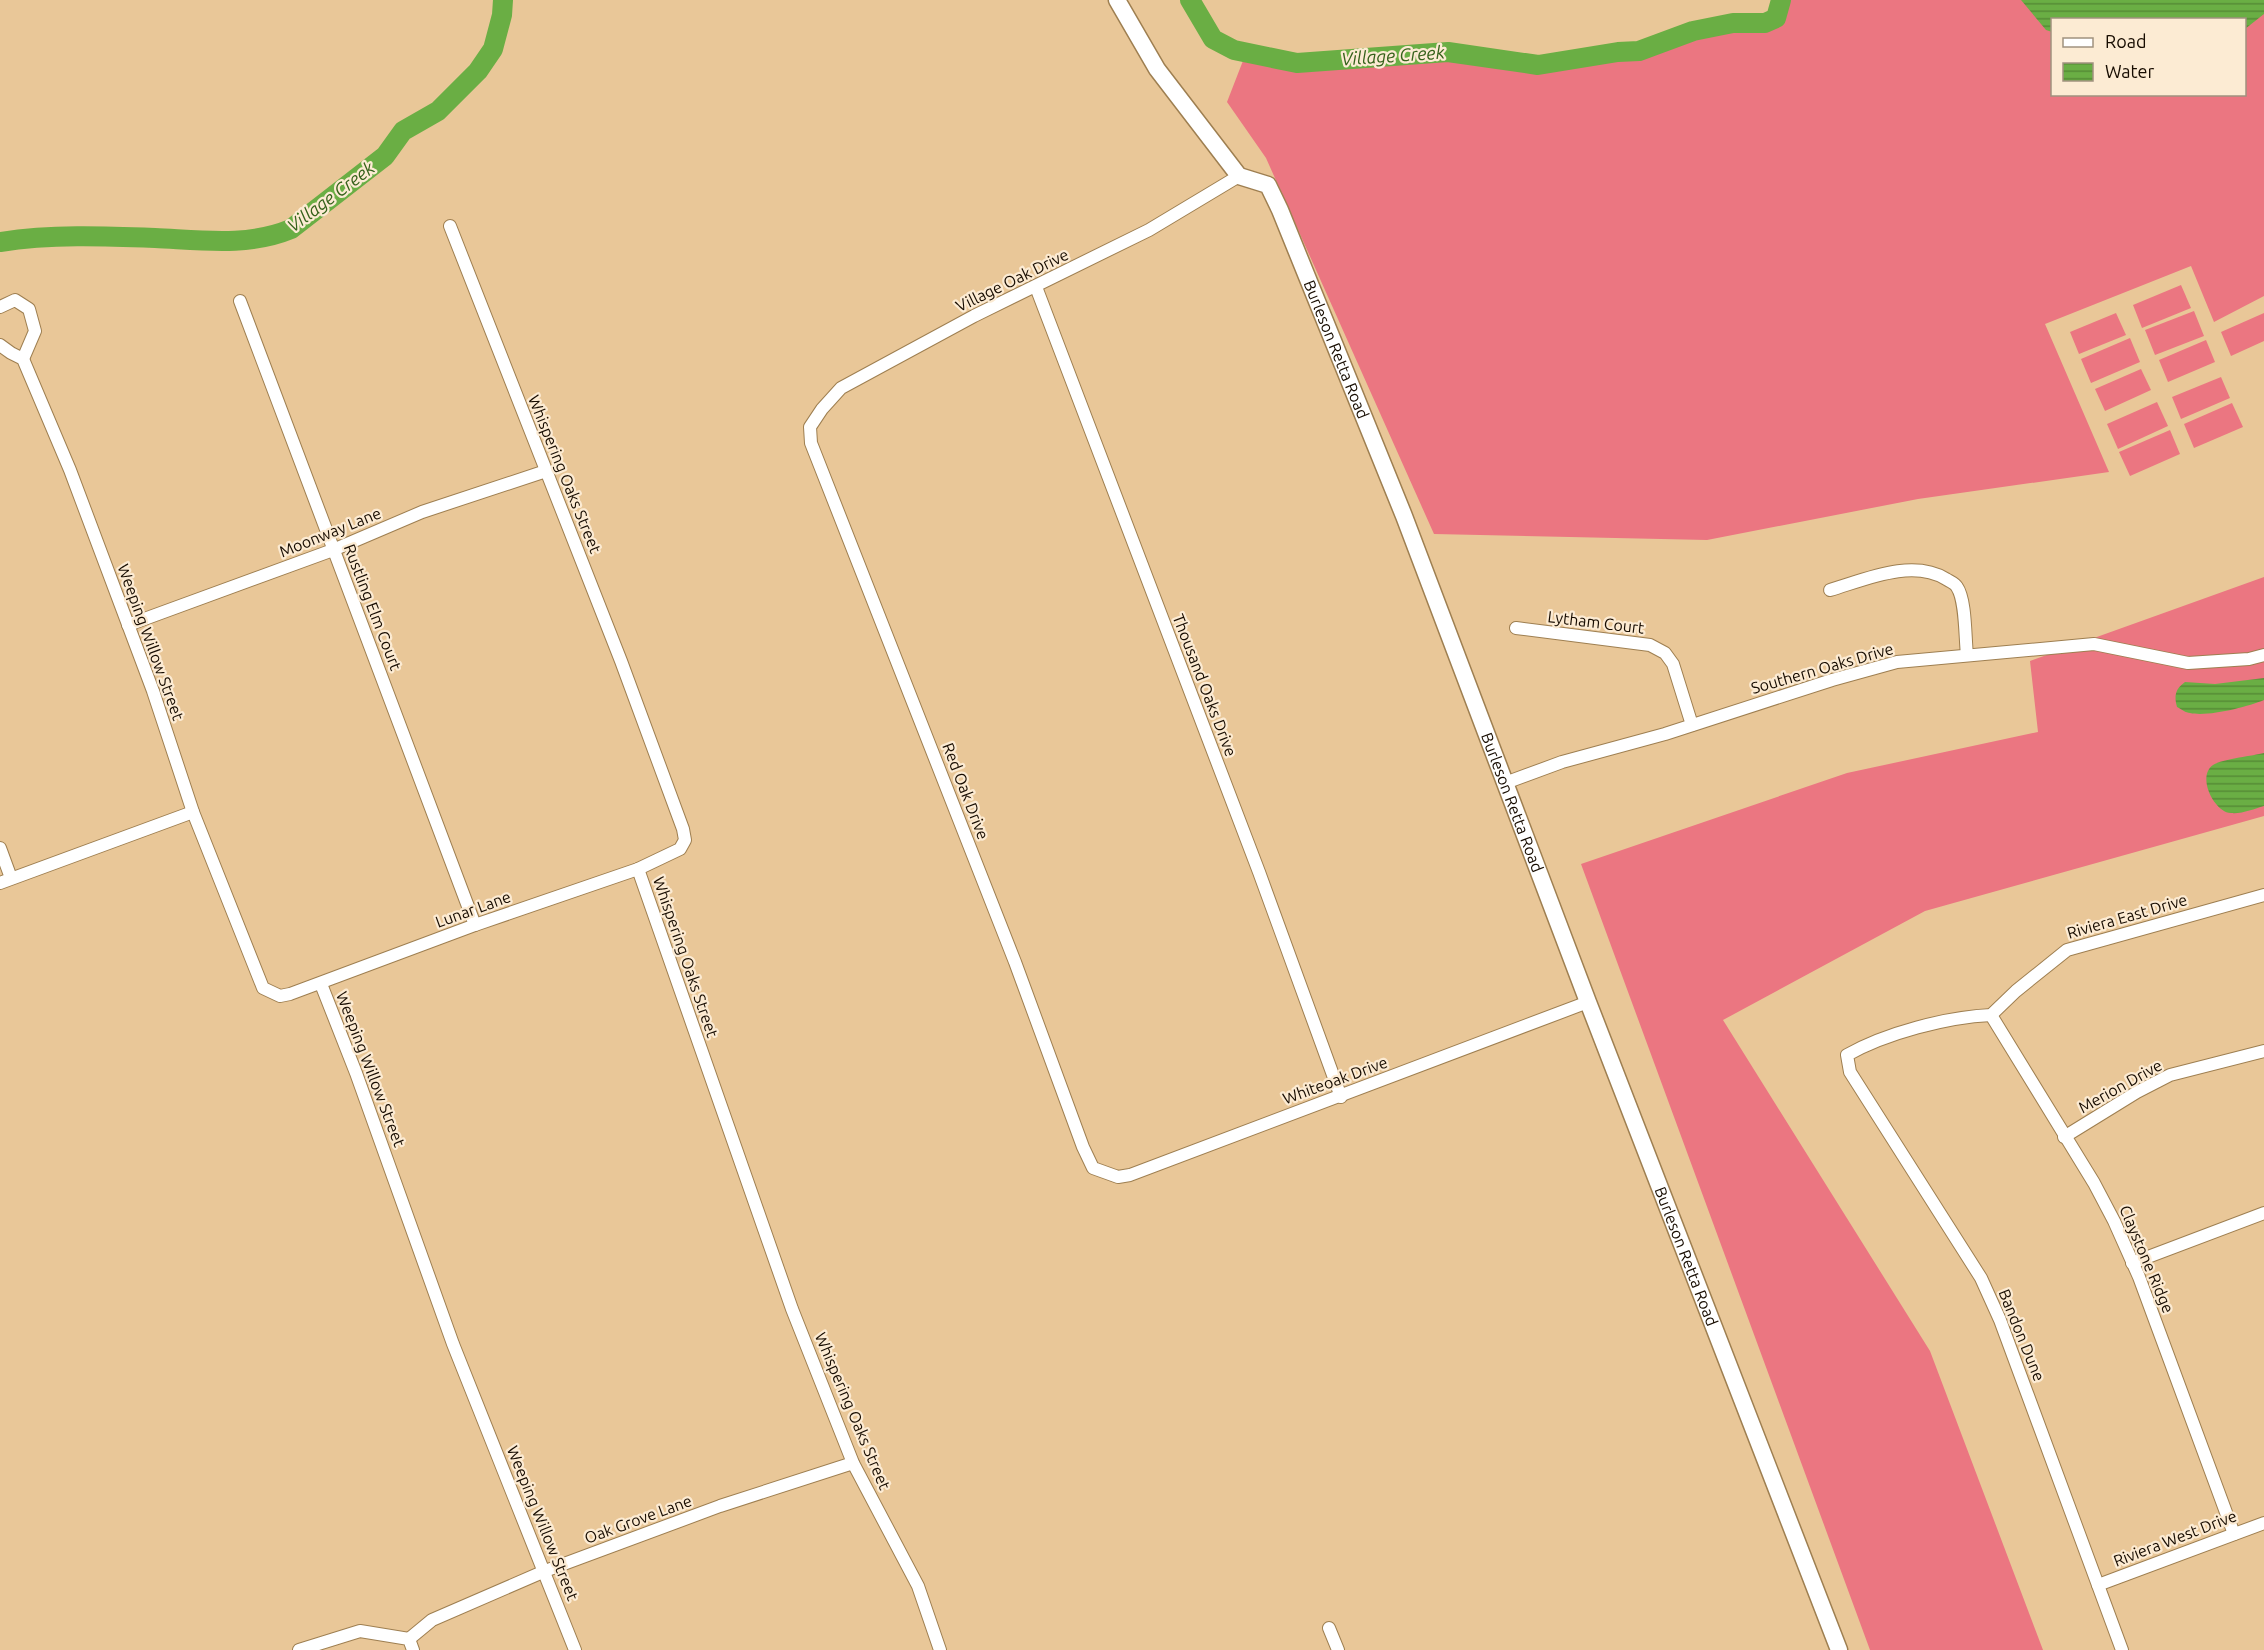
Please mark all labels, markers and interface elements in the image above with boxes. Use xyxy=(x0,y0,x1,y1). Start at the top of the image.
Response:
legend xyxy=(2051,18,2246,96)
text: Road xyxy=(2105,31,2147,51)
water label: Village Creek xyxy=(1340,41,1446,69)
text: Water xyxy=(2105,61,2155,81)
water label: Village Creek xyxy=(283,157,378,235)
street label: Village Oak Drive xyxy=(953,245,1071,315)
street label: Burleson Retta Road xyxy=(1300,277,1373,421)
street label: Whispering Oaks Street xyxy=(525,392,605,556)
street label: Moonway Lane xyxy=(277,503,383,561)
street label: Rustling Elm Court xyxy=(341,541,406,673)
street label: Weeping Willow Street xyxy=(114,561,188,723)
street label: Lytham Court xyxy=(1547,607,1646,637)
street label: Thousand Oaks Drive xyxy=(1170,611,1240,759)
street label: Southern Oaks Drive xyxy=(1749,639,1895,697)
street label: Burleson Retta Road xyxy=(1478,730,1547,875)
street label: Red Oak Drive xyxy=(939,740,993,842)
street label: Whispering Oaks Street xyxy=(650,874,722,1040)
street label: Lunar Lane xyxy=(433,887,513,931)
street label: Riviera East Drive xyxy=(2065,890,2189,942)
street label: Weeping Willow Street xyxy=(333,989,409,1150)
street label: Whiteoak Drive xyxy=(1280,1053,1390,1107)
street label: Merion Drive xyxy=(2075,1056,2165,1116)
street label: Burleson Retta Road xyxy=(1651,1184,1722,1328)
street label: Claystone Ridge xyxy=(2116,1202,2178,1316)
street label: Bandon Dune xyxy=(1995,1286,2049,1384)
street label: Whispering Oaks Street xyxy=(812,1330,895,1493)
street label: Weeping Willow Street xyxy=(504,1443,583,1604)
street label: Oak Grove Lane xyxy=(582,1491,694,1547)
street label: Riviera West Drive xyxy=(2111,1506,2239,1570)

